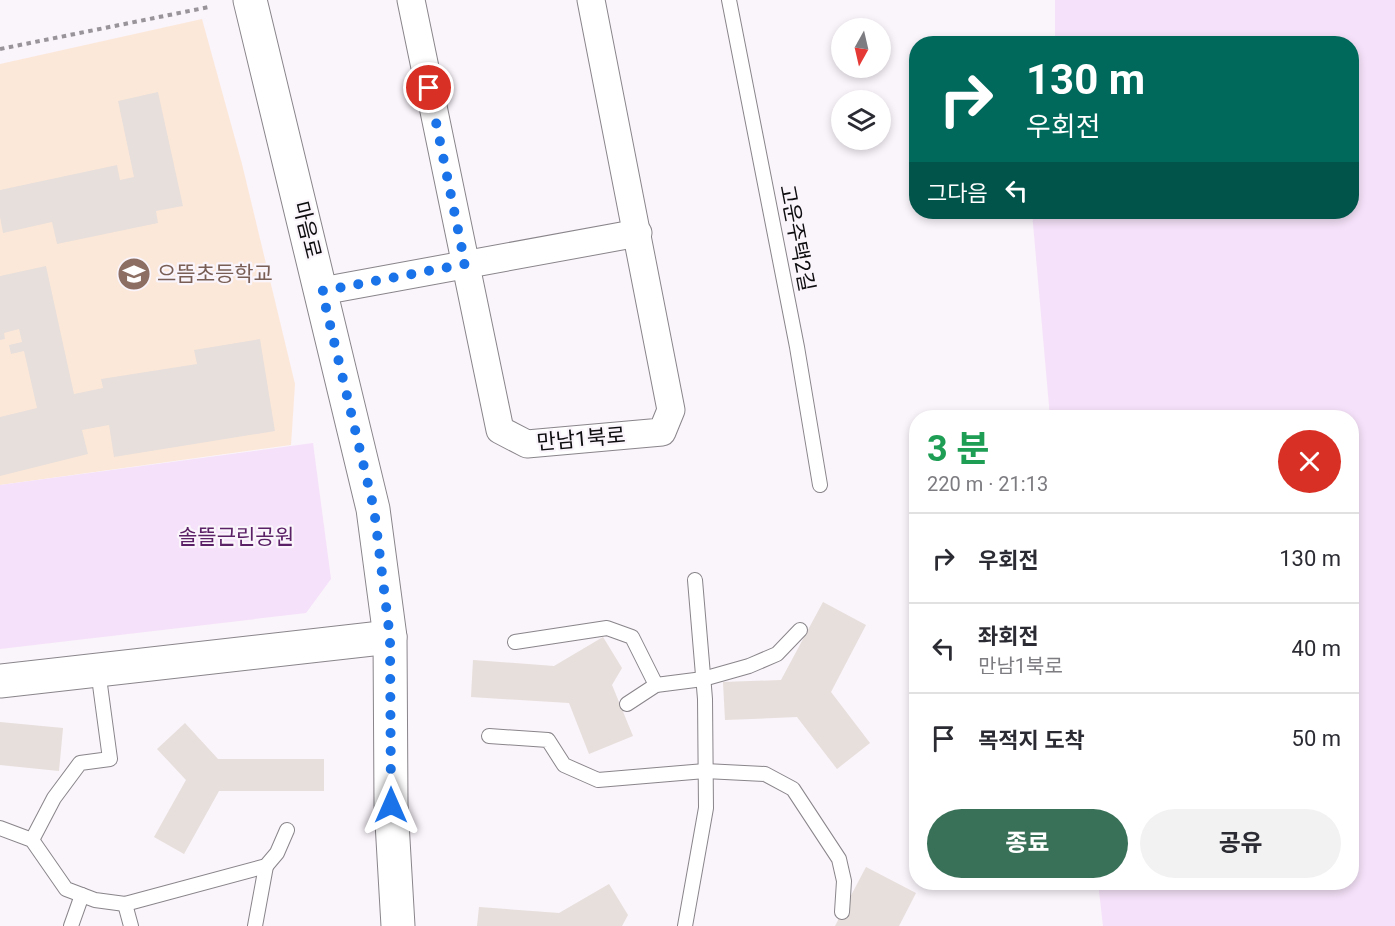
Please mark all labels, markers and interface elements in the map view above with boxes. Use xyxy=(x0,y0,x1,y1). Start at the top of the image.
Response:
north arrow xyxy=(831,18,891,78)
map controls xyxy=(831,18,891,150)
text: 130 m xyxy=(1026,55,1145,104)
icon: right xyxy=(927,60,1005,138)
pin xyxy=(403,62,454,113)
icon: arrive xyxy=(412,71,445,104)
button: layers xyxy=(831,90,891,150)
text: 우회전 xyxy=(1026,111,1101,143)
icon: left xyxy=(1000,174,1033,207)
text: 그다음 xyxy=(927,181,988,206)
street label: 고운주택2길 xyxy=(775,183,819,293)
street label: 마음로 xyxy=(288,199,326,261)
school or university icon: 으뜸초등학교 xyxy=(116,256,152,292)
place label: 으뜸초등학교 xyxy=(157,262,273,286)
street label: 만남1북로 xyxy=(536,423,626,455)
text: 3 분 xyxy=(927,428,990,470)
button: close xyxy=(1278,430,1341,493)
text: 220 m · 21:13 xyxy=(927,472,1048,496)
park label: 솔뜰근린공원 xyxy=(178,525,294,549)
icon: right xyxy=(927,542,960,575)
text: 130 m xyxy=(1279,546,1341,571)
text: 우회전 xyxy=(978,548,1039,573)
text: 좌회전 xyxy=(978,624,1039,649)
icon: left xyxy=(927,632,960,665)
text: 40 m xyxy=(1292,636,1341,661)
text: 만남1북로 xyxy=(978,654,1063,678)
icon: arrive xyxy=(927,722,960,755)
text: 50 m xyxy=(1292,726,1341,751)
text: 목적지 도착 xyxy=(978,728,1085,753)
position arrow xyxy=(359,773,423,837)
button: 종료 xyxy=(927,809,1128,878)
button: 공유 xyxy=(1140,809,1341,878)

